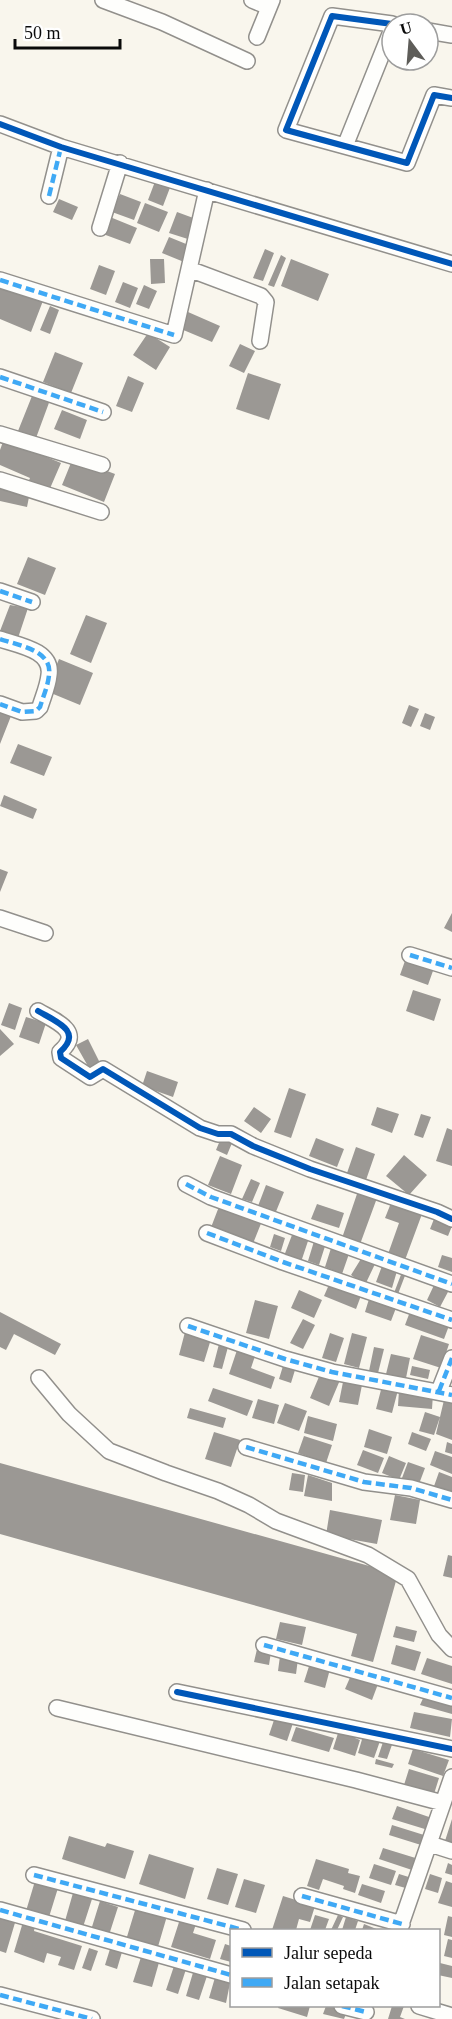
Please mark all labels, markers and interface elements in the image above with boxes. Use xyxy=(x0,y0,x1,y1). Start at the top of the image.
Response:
scale bar xyxy=(15,12,120,50)
north arrow xyxy=(380,12,440,72)
text: U xyxy=(398,18,414,38)
text: 50 m xyxy=(24,23,61,43)
legend xyxy=(230,1929,440,2007)
text: Jalur sepeda xyxy=(284,1943,372,1963)
text: Jalan setapak xyxy=(284,1973,379,1993)

